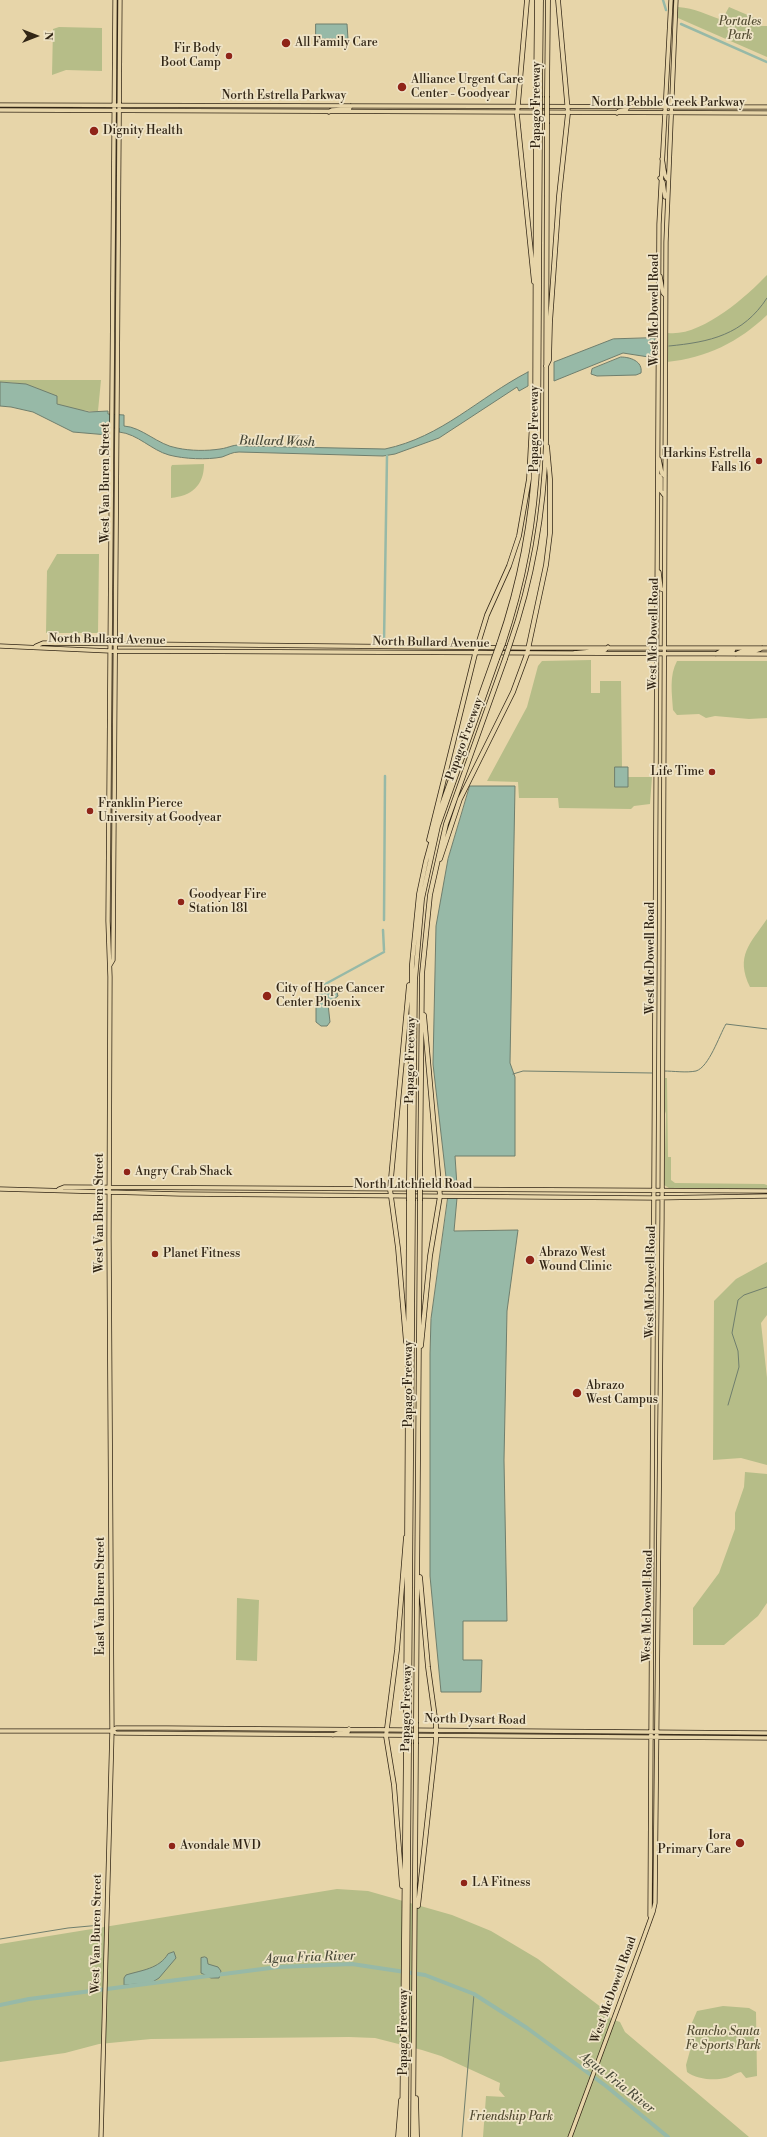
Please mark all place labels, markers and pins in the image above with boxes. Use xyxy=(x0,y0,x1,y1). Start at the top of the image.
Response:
place label: All Family Care xyxy=(295,36,378,50)
marker: All Family Care xyxy=(280,37,292,49)
place label: Fir Body Boot Camp xyxy=(161,42,221,70)
marker: Fir Body Boot Camp xyxy=(224,51,234,61)
place label: Alliance Urgent Care Center - Goodyear xyxy=(411,73,523,101)
marker: Alliance Urgent Care Center - Goodyear xyxy=(396,81,408,93)
place label: Dignity Health xyxy=(103,124,183,138)
marker: Dignity Health xyxy=(88,125,100,137)
place label: Harkins Estrella Falls 16 xyxy=(663,447,751,475)
marker: Harkins Estrella Falls 16 xyxy=(754,456,764,466)
place label: Life Time xyxy=(651,765,704,779)
marker: Life Time xyxy=(707,767,717,777)
place label: Franklin Pierce University at Goodyear xyxy=(98,797,221,825)
marker: Franklin Pierce University at Goodyear xyxy=(85,806,95,816)
place label: Goodyear Fire Station 181 xyxy=(189,888,267,916)
marker: Goodyear Fire Station 181 xyxy=(176,897,186,907)
place label: City of Hope Cancer Center Phoenix xyxy=(276,982,385,1010)
marker: City of Hope Cancer Center Phoenix xyxy=(261,990,273,1002)
place label: Angry Crab Shack xyxy=(135,1165,232,1179)
marker: Angry Crab Shack xyxy=(122,1167,132,1177)
place label: Abrazo West Wound Clinic xyxy=(539,1246,612,1274)
place label: Planet Fitness xyxy=(163,1247,240,1261)
marker: Planet Fitness xyxy=(150,1249,160,1259)
marker: Abrazo West Wound Clinic xyxy=(524,1254,536,1266)
place label: Abrazo West Campus xyxy=(586,1379,658,1407)
marker: Abrazo West Campus xyxy=(571,1387,583,1399)
place label: Iora Primary Care xyxy=(657,1829,731,1857)
marker: Iora Primary Care xyxy=(734,1837,746,1849)
place label: Avondale MVD xyxy=(180,1839,261,1853)
marker: Avondale MVD xyxy=(167,1841,177,1851)
place label: LA Fitness xyxy=(472,1876,531,1890)
marker: LA Fitness xyxy=(459,1878,469,1888)

